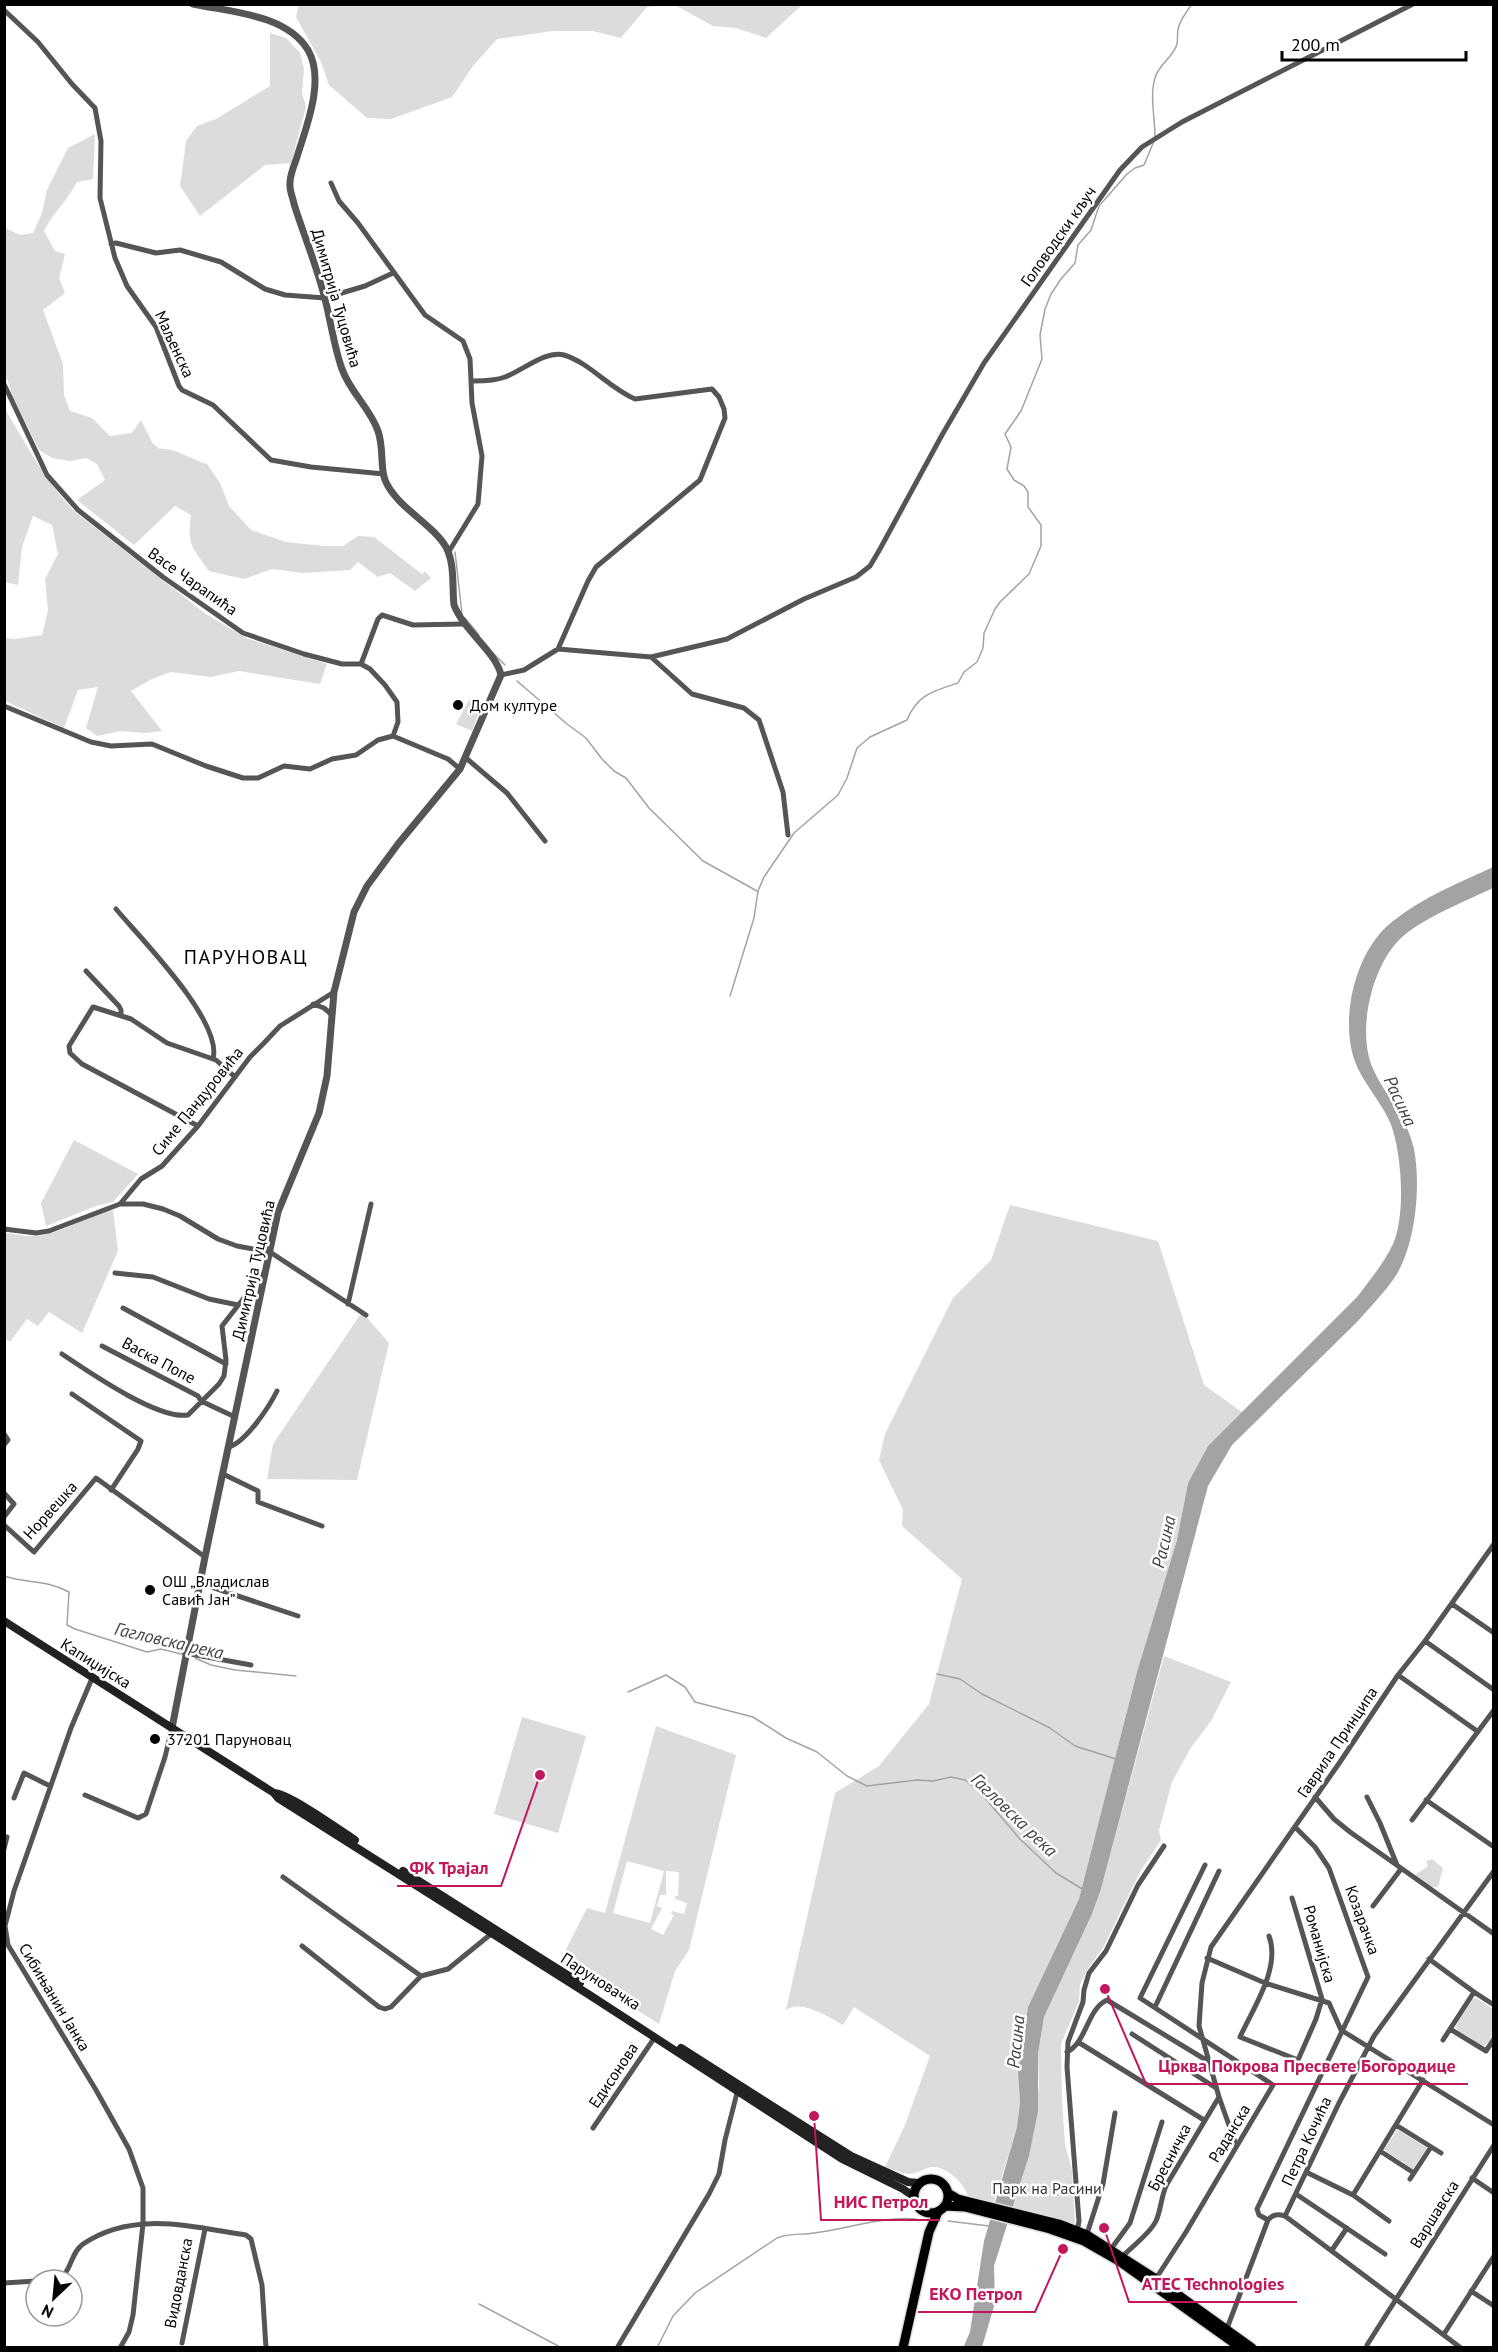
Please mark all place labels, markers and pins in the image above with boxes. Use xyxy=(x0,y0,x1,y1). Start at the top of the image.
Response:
place label: Дом културе xyxy=(470,695,557,715)
marker: Дом културе xyxy=(451,698,465,712)
place label: ОШ „Владислав Савић Јан” xyxy=(162,1571,270,1609)
marker: ОШ „Владислав Савић Јан” xyxy=(143,1583,157,1597)
place label: 37201 Паруновац xyxy=(167,1729,291,1749)
marker: 37201 Паруновац xyxy=(148,1732,162,1746)
callout: ФК Трајал xyxy=(397,1850,501,1886)
callout: Црква Покрова Пресвете Богородице xyxy=(1146,2048,1468,2084)
callout: НИС Петрол xyxy=(821,2184,940,2220)
callout: ATEC Technologies xyxy=(1129,2266,1297,2302)
callout: ЕКО Петрол xyxy=(918,2276,1035,2312)

